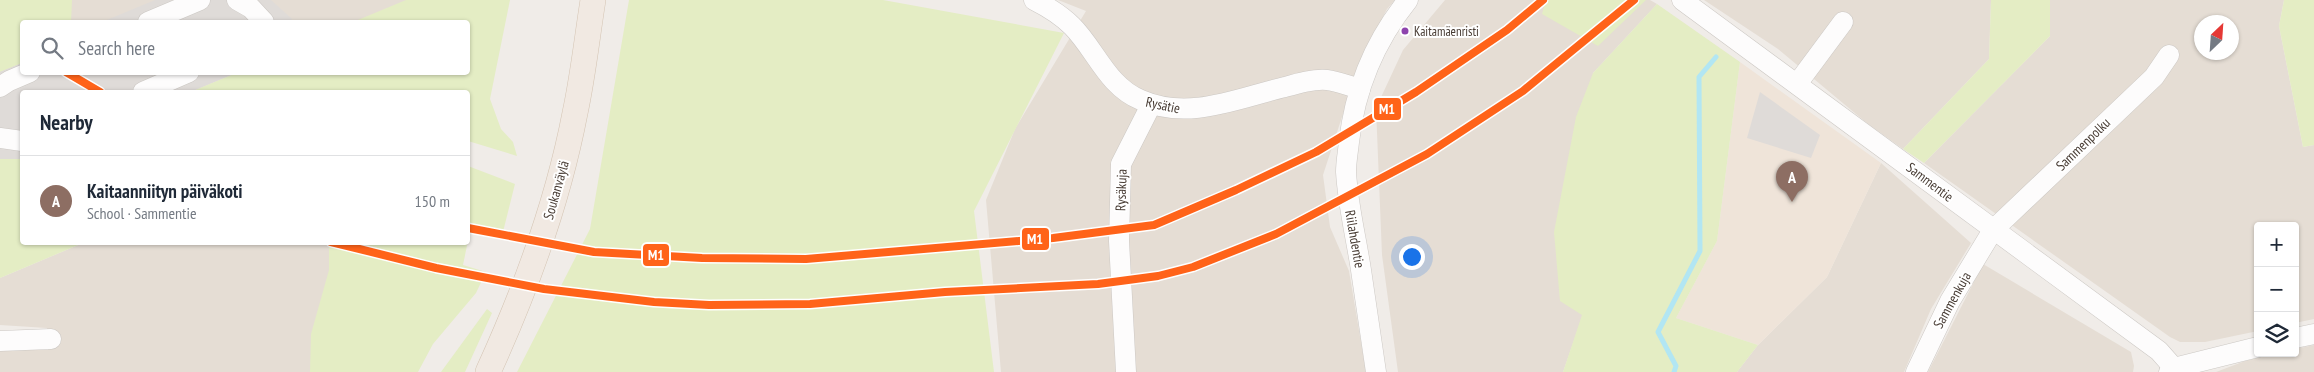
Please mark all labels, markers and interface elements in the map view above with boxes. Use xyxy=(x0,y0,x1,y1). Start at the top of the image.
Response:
north arrow xyxy=(2194,15,2239,60)
search box xyxy=(20,20,470,75)
place label: Kaitamäenristi xyxy=(1414,23,1479,40)
marker: Kaitamäenristi xyxy=(1400,26,1410,36)
icon: search xyxy=(38,34,66,62)
text: Search here xyxy=(78,36,155,60)
street label: Rysätie xyxy=(1144,93,1182,117)
line badge: M1 xyxy=(1373,97,1402,121)
text: M1 xyxy=(1379,100,1395,118)
text: Nearby xyxy=(40,109,93,136)
street label: Sammenpolku xyxy=(2052,114,2114,174)
street label: Soukanväylä xyxy=(539,158,573,222)
street label: Sammentie xyxy=(1903,158,1957,206)
pin: A xyxy=(1776,161,1808,202)
street label: Rysäkuja xyxy=(1111,169,1131,211)
text: Kaitaanniityn päiväkoti xyxy=(87,179,243,203)
text: A xyxy=(52,191,60,211)
text: 150 m xyxy=(415,191,450,211)
text: School · Sammentie xyxy=(87,203,197,223)
street label: Riilahdentie xyxy=(1341,209,1369,270)
map controls xyxy=(2254,222,2299,357)
button: + xyxy=(2254,222,2299,267)
line badge: M1 xyxy=(1021,227,1050,251)
text: M1 xyxy=(1027,230,1043,248)
line badge: M1 xyxy=(642,243,670,267)
your location xyxy=(1399,244,1425,270)
text: M1 xyxy=(648,246,664,264)
button: − xyxy=(2254,267,2299,312)
street label: Sammenkuja xyxy=(1929,269,1975,331)
button: layers xyxy=(2254,312,2299,357)

